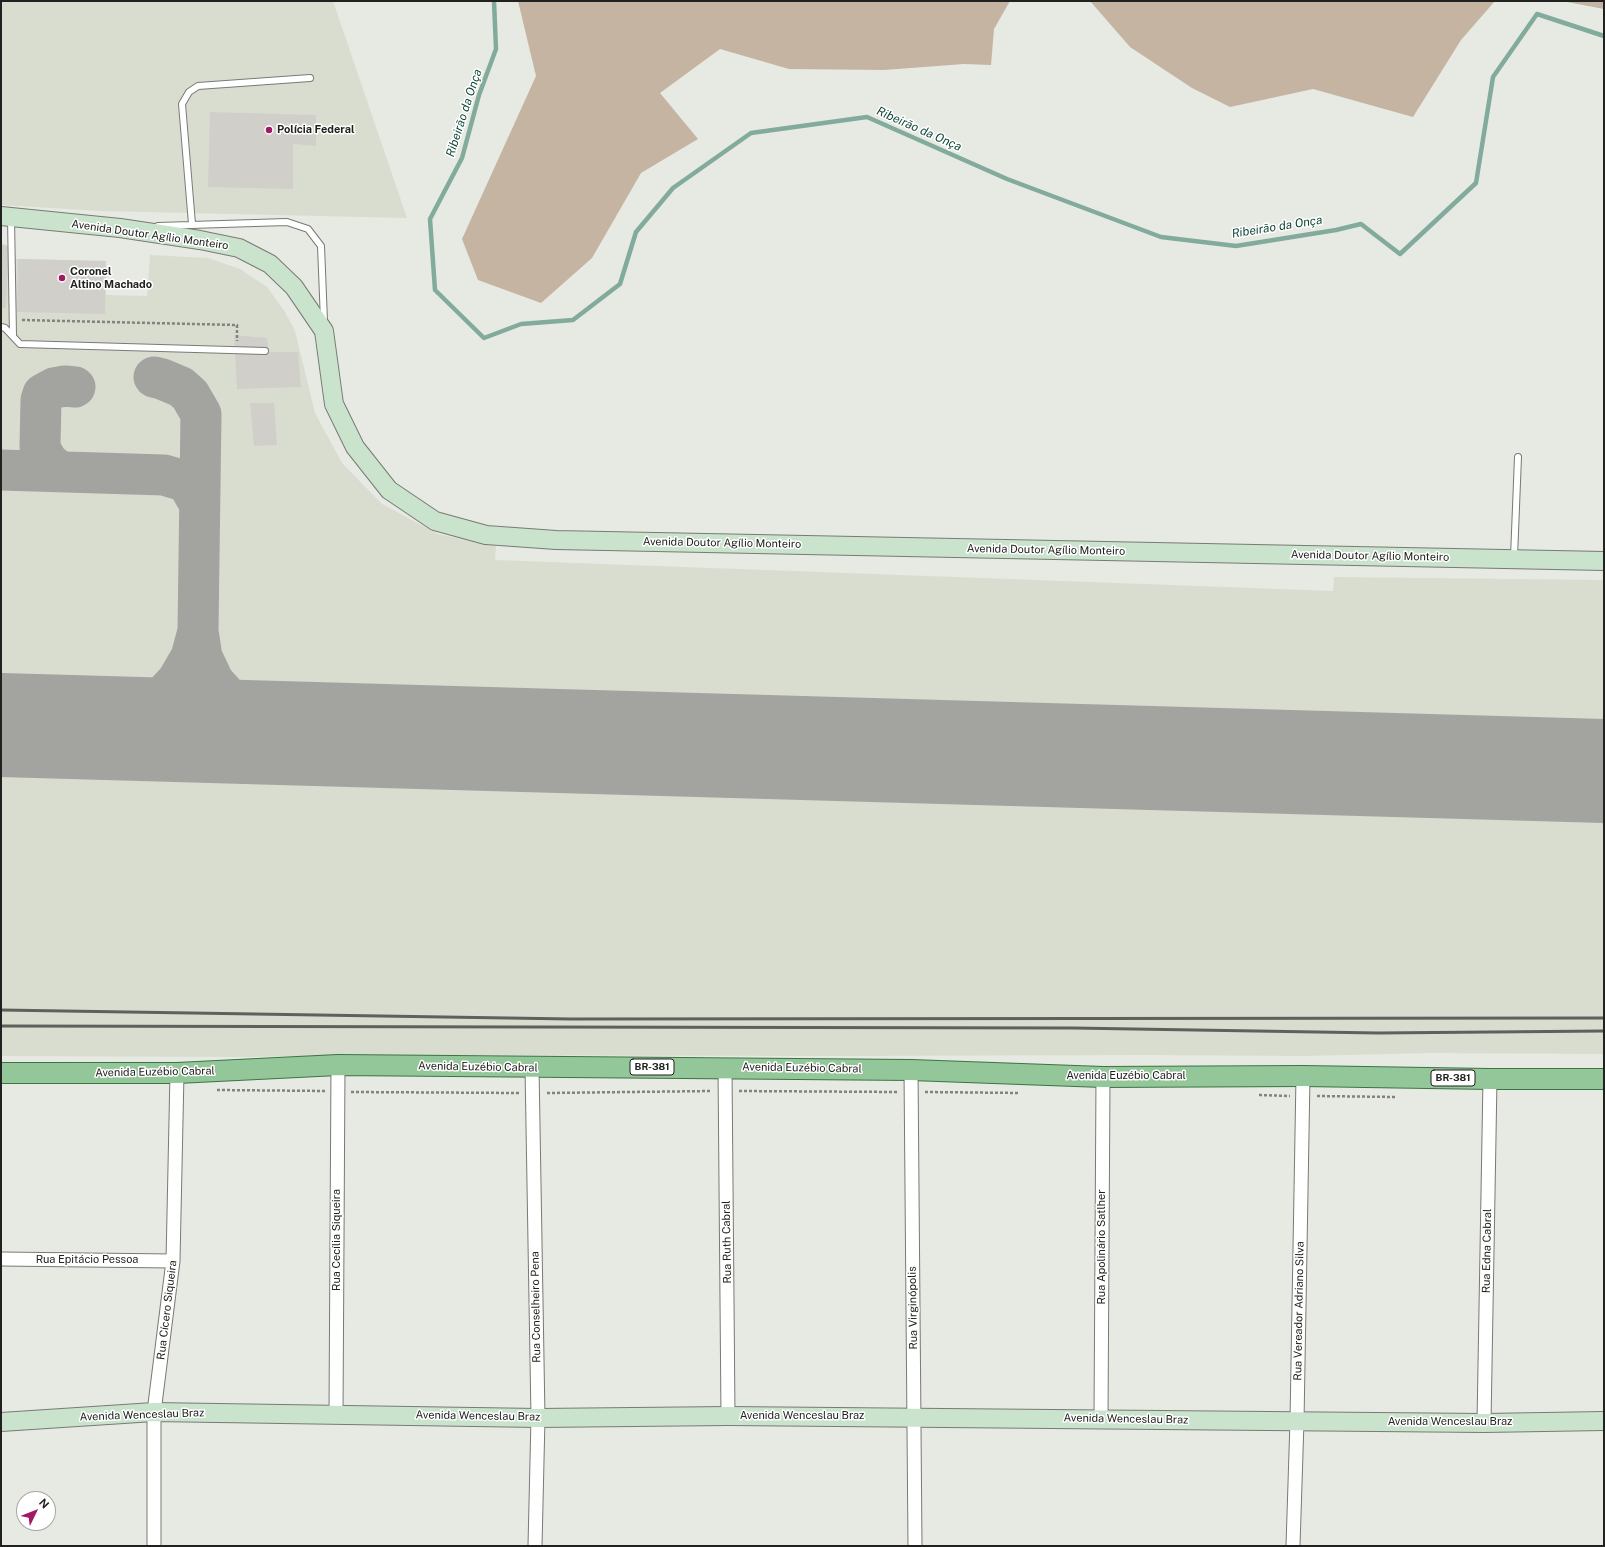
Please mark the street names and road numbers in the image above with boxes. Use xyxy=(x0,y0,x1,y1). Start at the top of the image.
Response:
street label: Avenida Doutor Agílio Monteiro xyxy=(71,217,229,253)
street label: Avenida Doutor Agílio Monteiro xyxy=(643,535,801,551)
street label: Avenida Doutor Agílio Monteiro xyxy=(967,542,1125,558)
street label: Avenida Doutor Agílio Monteiro xyxy=(1291,548,1449,564)
street label: Avenida Euzébio Cabral xyxy=(418,1059,538,1075)
road number: BR-381 xyxy=(630,1059,674,1075)
street label: Avenida Euzébio Cabral xyxy=(742,1060,862,1076)
street label: Avenida Euzébio Cabral xyxy=(95,1064,215,1080)
street label: Avenida Euzébio Cabral xyxy=(1066,1069,1186,1083)
road number: BR-381 xyxy=(1431,1070,1475,1086)
street label: Rua Cecília Siqueira xyxy=(330,1189,344,1291)
street label: Rua Apolinário Satlher xyxy=(1095,1189,1109,1305)
street label: Rua Ruth Cabral xyxy=(720,1200,734,1284)
street label: Rua Edna Cabral xyxy=(1480,1209,1494,1293)
street label: Rua Vereador Adriano Silva xyxy=(1291,1241,1307,1381)
street label: Rua Conselheiro Pena xyxy=(528,1251,544,1363)
street label: Rua Epitácio Pessoa xyxy=(36,1253,138,1267)
street label: Rua Cícero Siqueira xyxy=(154,1259,180,1361)
street label: Rua Virginópolis xyxy=(906,1266,920,1350)
street label: Avenida Wenceslau Braz xyxy=(79,1406,205,1424)
street label: Avenida Wenceslau Braz xyxy=(416,1408,540,1424)
street label: Avenida Wenceslau Braz xyxy=(740,1409,864,1423)
street label: Avenida Wenceslau Braz xyxy=(1064,1411,1188,1427)
street label: Avenida Wenceslau Braz xyxy=(1388,1415,1512,1429)

